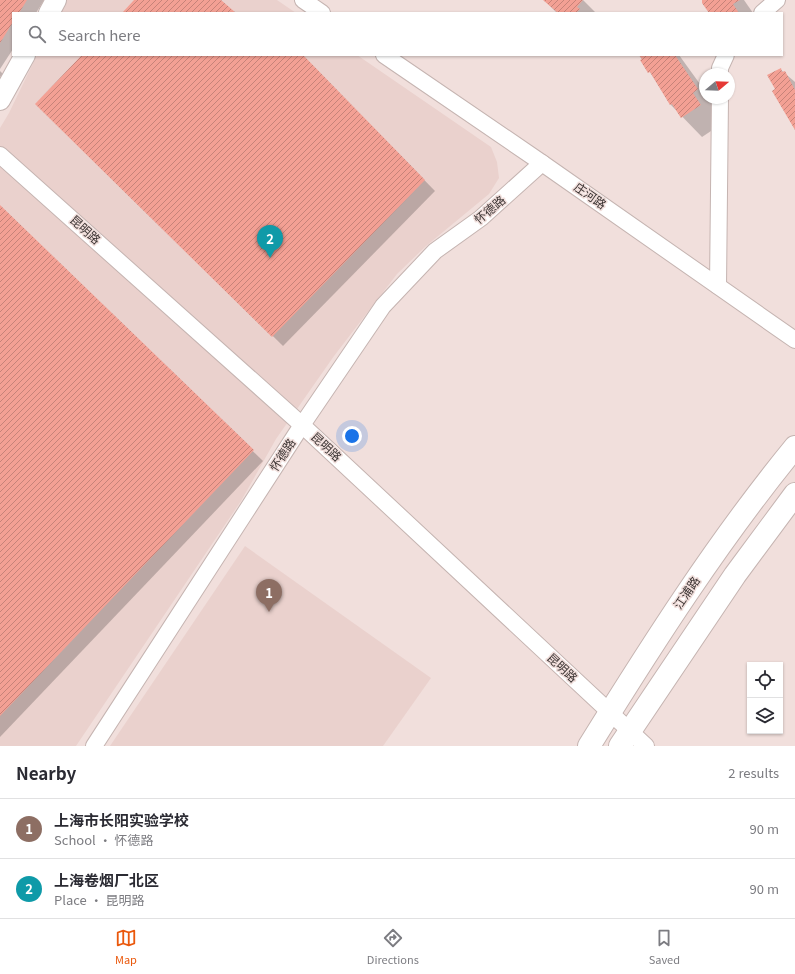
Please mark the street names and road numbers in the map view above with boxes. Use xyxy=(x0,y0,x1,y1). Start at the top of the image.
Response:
street label: 庄河路 xyxy=(571,177,610,212)
street label: 怀德路 xyxy=(470,191,508,227)
street label: 昆明路 xyxy=(67,211,105,247)
street label: 昆明路 xyxy=(308,427,346,464)
street label: 怀德路 xyxy=(265,434,299,474)
street label: 江浦路 xyxy=(669,572,703,612)
street label: 昆明路 xyxy=(544,648,582,685)

